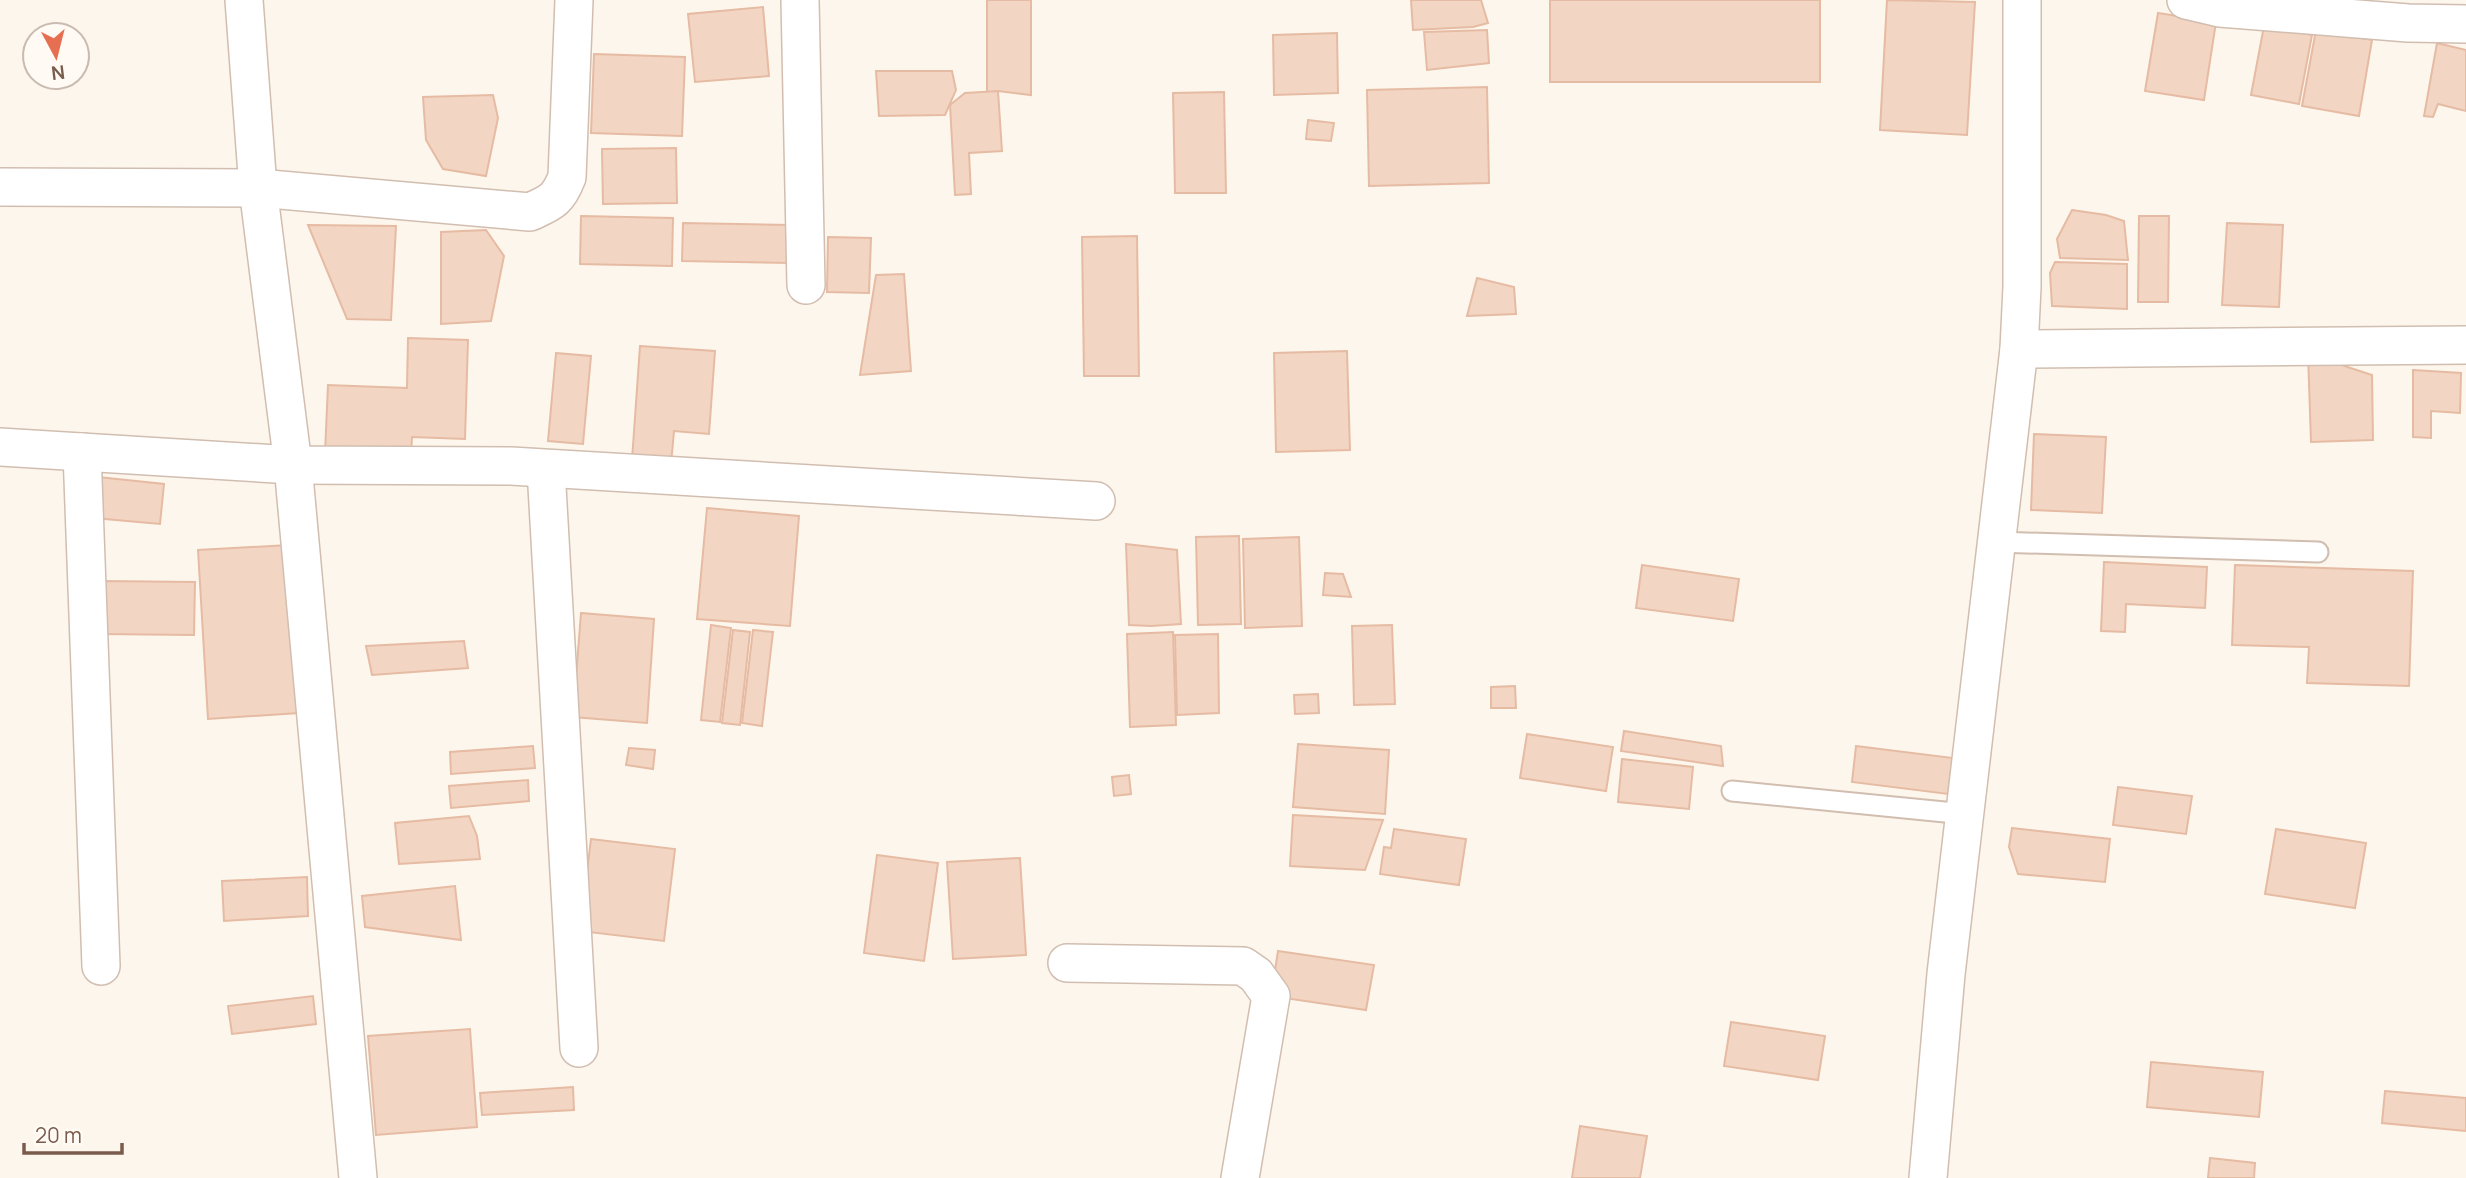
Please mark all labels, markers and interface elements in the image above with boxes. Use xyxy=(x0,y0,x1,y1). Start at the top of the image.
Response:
north arrow xyxy=(21,21,91,91)
text: N xyxy=(50,59,66,87)
scale bar xyxy=(24,1112,122,1156)
text: 20 m xyxy=(35,1121,82,1149)

